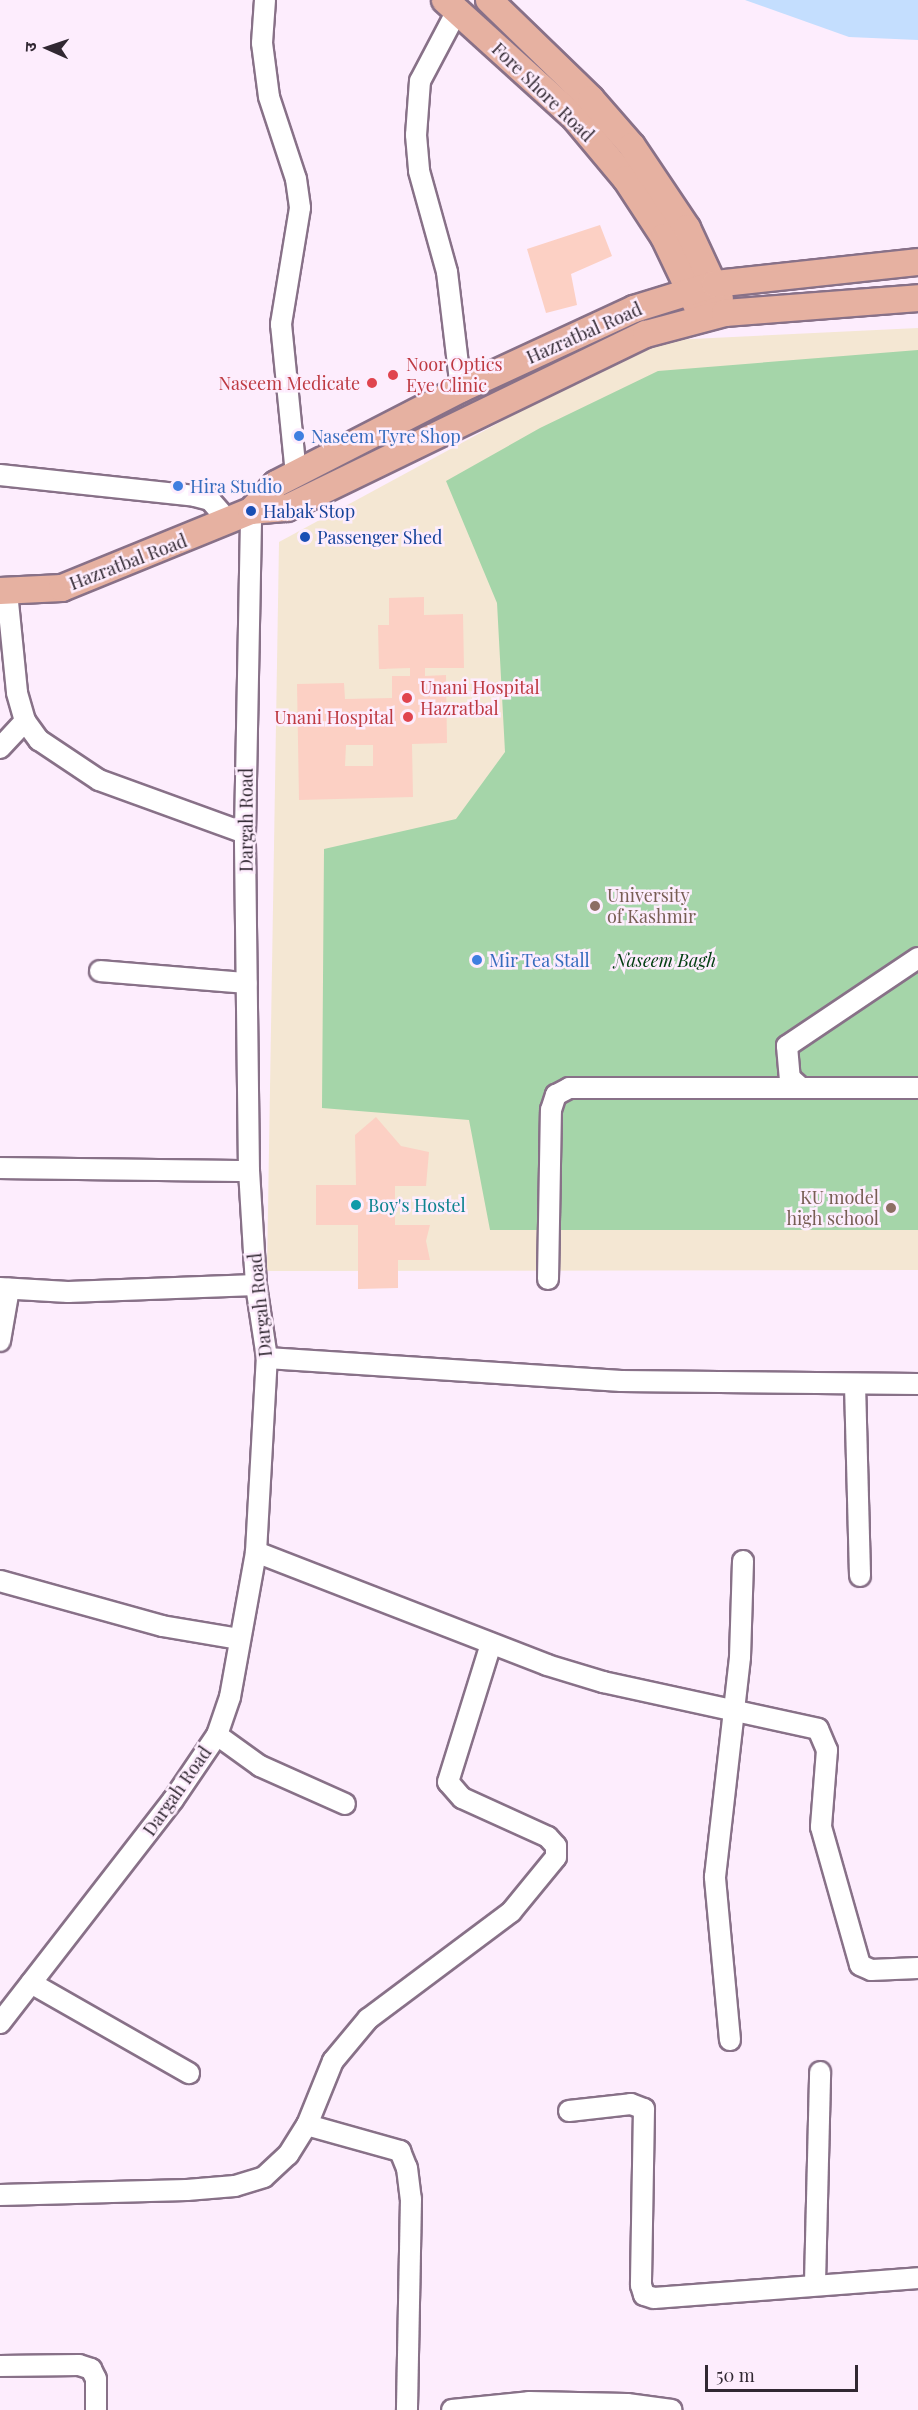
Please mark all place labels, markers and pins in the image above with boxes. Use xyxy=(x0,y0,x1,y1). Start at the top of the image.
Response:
place label: Noor Optics Eye Clinic xyxy=(406,354,503,397)
marker: Noor Optics Eye Clinic xyxy=(384,366,402,384)
place label: Naseem Medicate xyxy=(219,372,360,394)
marker: Naseem Medicate xyxy=(365,376,379,390)
place label: Naseem Tyre Shop xyxy=(311,425,461,447)
marker: Naseem Tyre Shop xyxy=(292,429,306,443)
place label: Hira Studio xyxy=(190,475,283,497)
marker: Hira Studio xyxy=(171,479,185,493)
place label: Habak Stop xyxy=(263,500,355,522)
marker: Habak Stop xyxy=(244,504,258,518)
place label: Passenger Shed xyxy=(317,526,443,548)
marker: Passenger Shed xyxy=(298,530,312,544)
place label: Unani Hospital Hazratbal xyxy=(420,677,540,720)
marker: Unani Hospital Hazratbal xyxy=(398,689,416,707)
place label: Unani Hospital xyxy=(274,706,394,728)
marker: Unani Hospital xyxy=(399,708,417,726)
place label: University of Kashmir xyxy=(607,885,696,928)
marker: University of Kashmir xyxy=(588,899,602,913)
place label: Mir Tea Stall xyxy=(489,949,591,971)
marker: Mir Tea Stall xyxy=(470,953,484,967)
place label: KU model high school xyxy=(786,1187,879,1230)
place label: Boy's Hostel xyxy=(368,1194,466,1216)
marker: Boy's Hostel xyxy=(349,1198,363,1212)
marker: KU model high school xyxy=(884,1201,898,1215)

